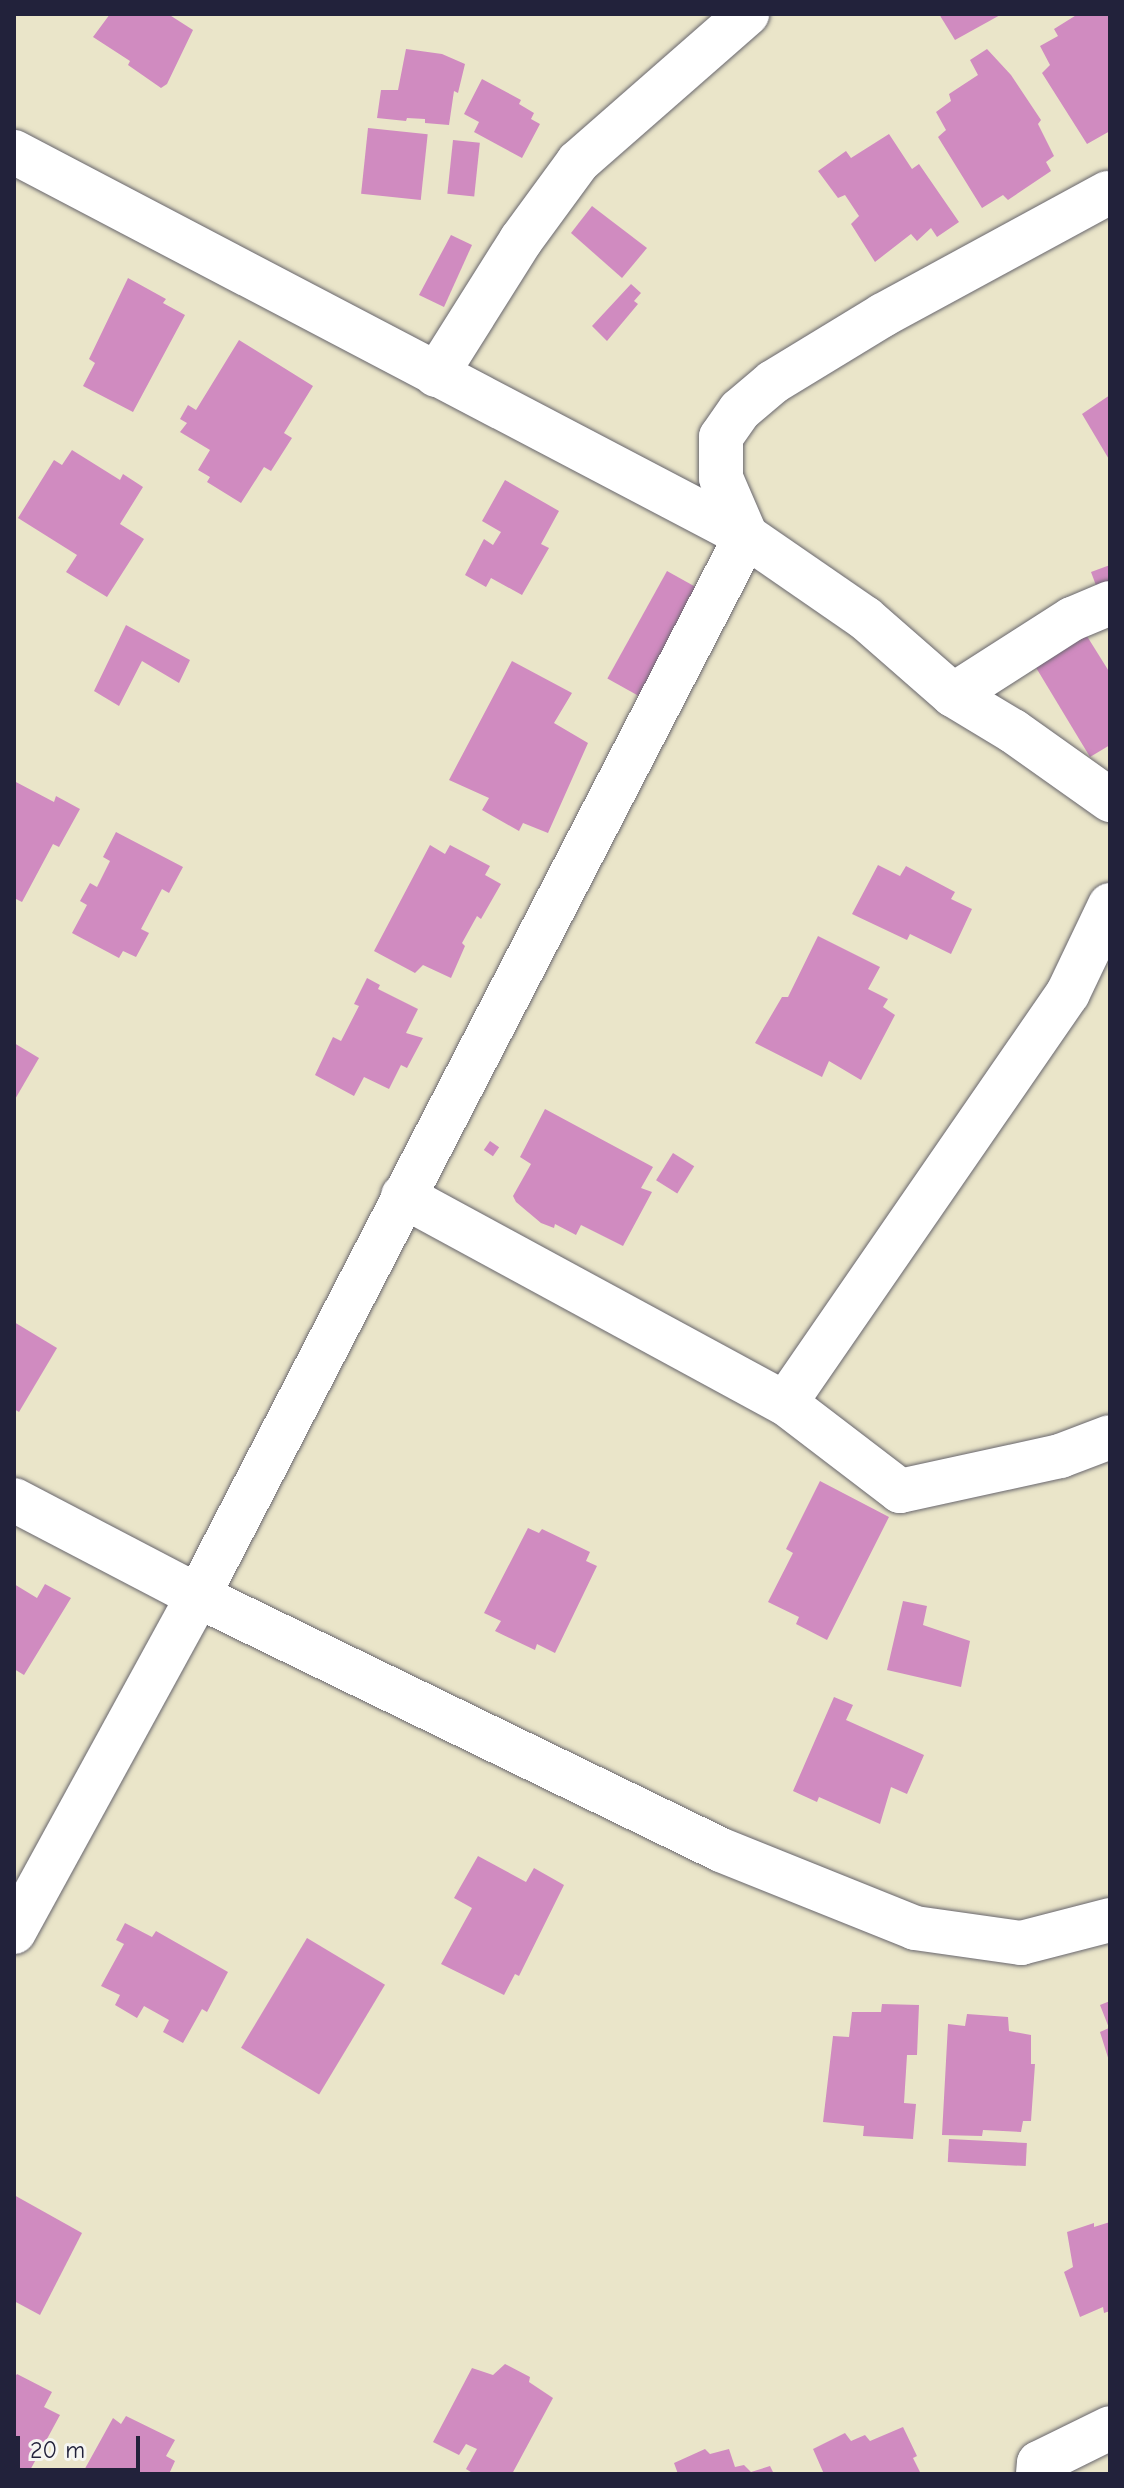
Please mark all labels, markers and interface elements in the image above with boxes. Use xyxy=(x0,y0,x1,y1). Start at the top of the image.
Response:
scale bar xyxy=(20,2420,144,2470)
text: 20 m xyxy=(30,2436,85,2464)

